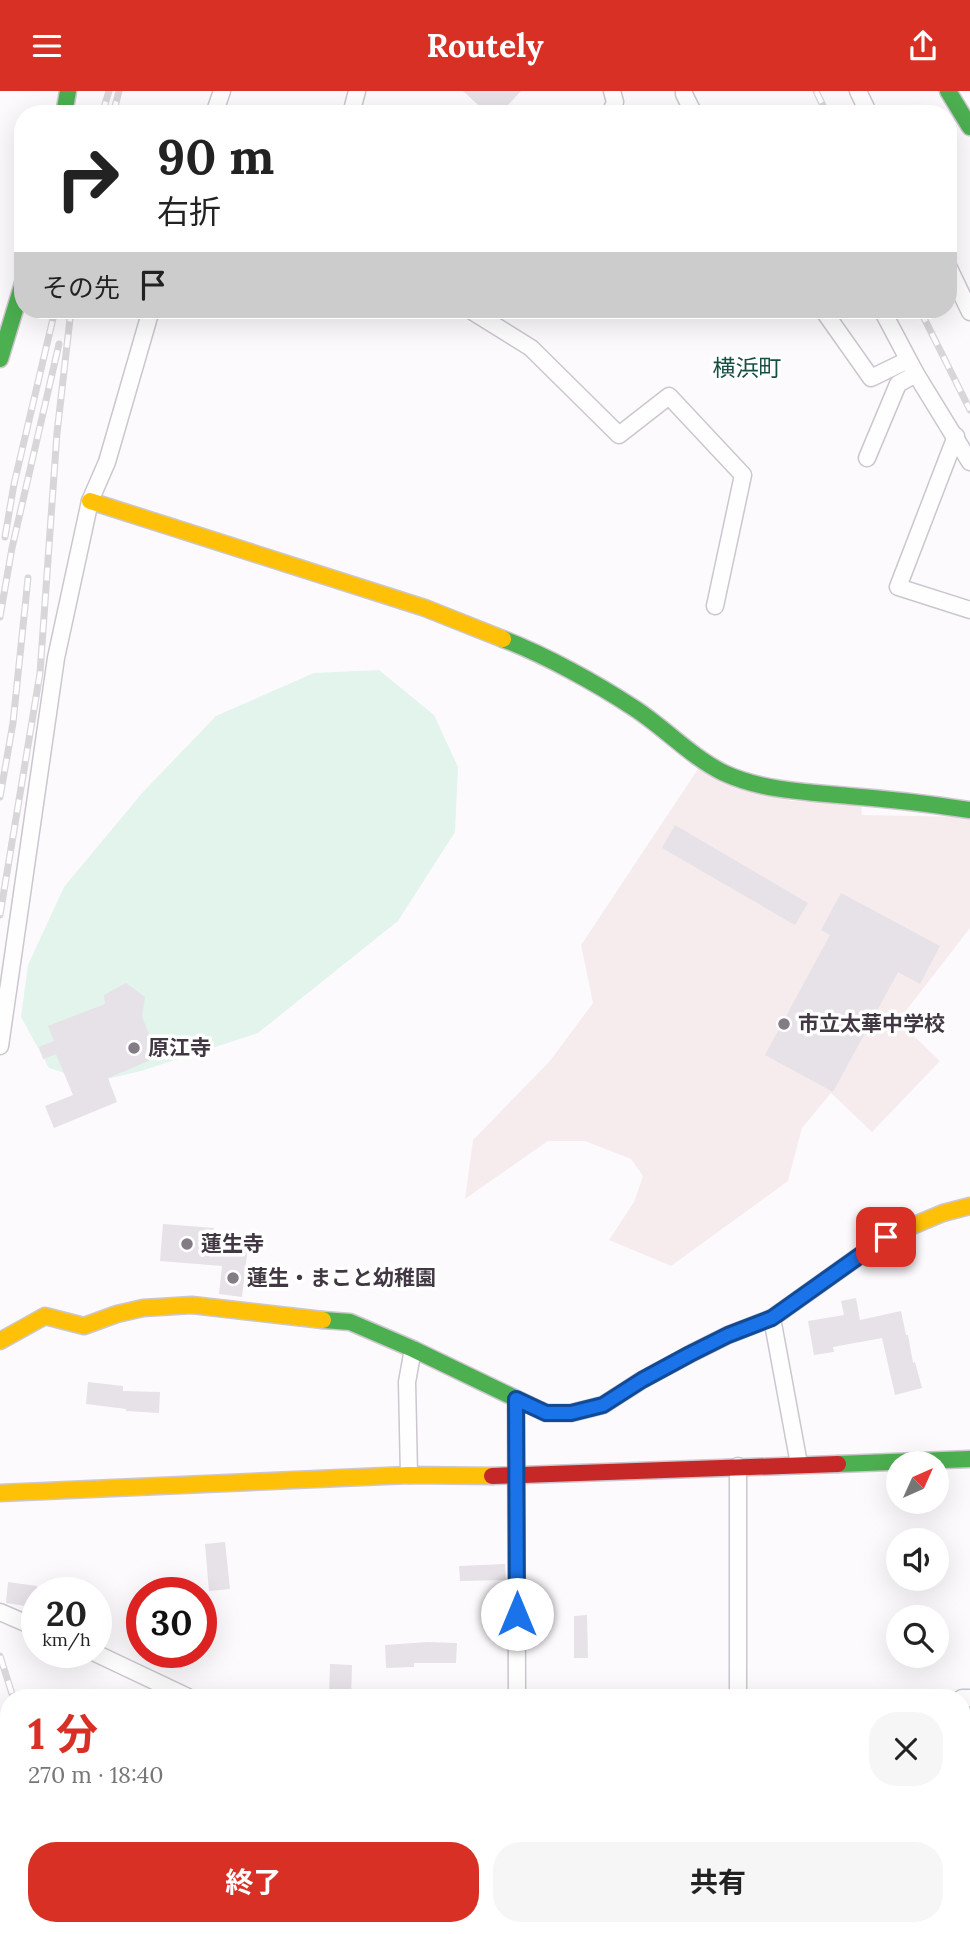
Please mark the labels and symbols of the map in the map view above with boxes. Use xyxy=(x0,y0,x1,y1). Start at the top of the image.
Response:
district label: 横浜町 xyxy=(713,353,782,382)
place label: 市立太華中学校 xyxy=(798,1010,945,1037)
marker: 市立太華中学校 xyxy=(776,1016,792,1032)
place label: 原江寺 xyxy=(148,1034,211,1061)
marker: 原江寺 xyxy=(126,1040,142,1056)
pin xyxy=(856,1207,916,1267)
place label: 蓮生寺 xyxy=(201,1230,264,1257)
marker: 蓮生寺 xyxy=(179,1236,195,1252)
place label: 蓮生・まこと幼稚園 xyxy=(247,1264,436,1291)
marker: 蓮生・まこと幼稚園 xyxy=(225,1270,241,1286)
north arrow xyxy=(886,1451,948,1514)
speed limit sign: 30 xyxy=(126,1577,217,1668)
position arrow xyxy=(480,1577,554,1651)

